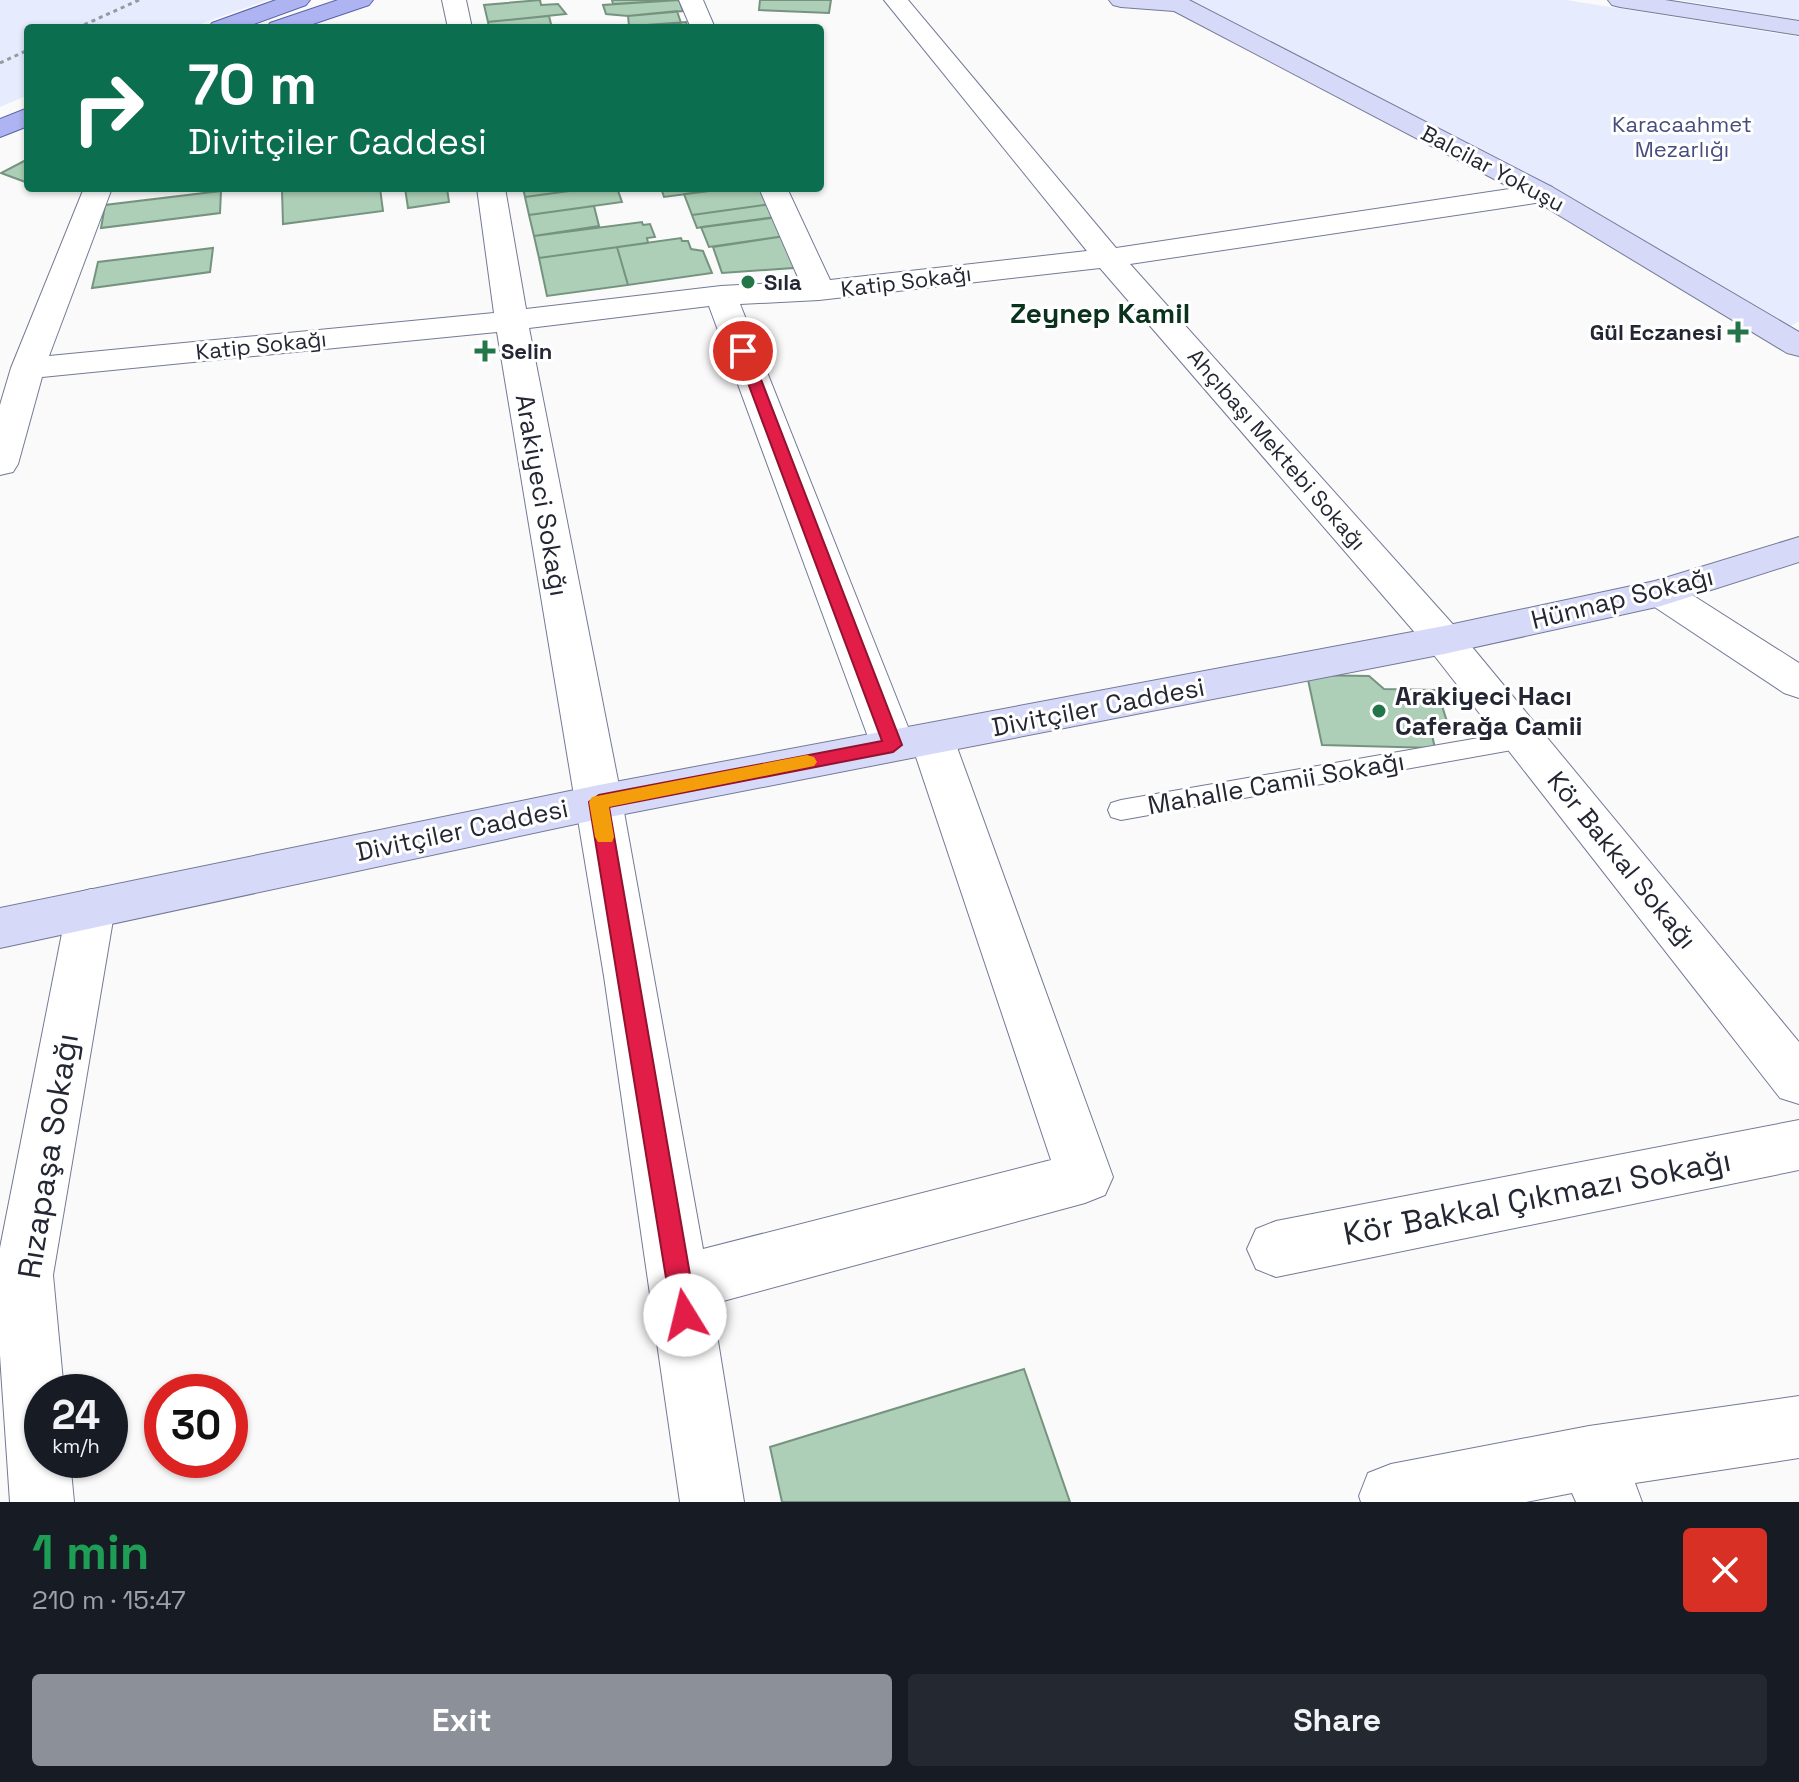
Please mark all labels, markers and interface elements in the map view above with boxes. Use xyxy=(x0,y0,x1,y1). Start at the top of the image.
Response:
text: 70 m xyxy=(188,49,317,120)
icon: right xyxy=(56,56,160,160)
park label: Karacaahmet Mezarlığı xyxy=(1612,110,1752,163)
street label: Balcilar Yokuşu xyxy=(1417,118,1569,218)
text: Divitçiler Caddesi xyxy=(188,119,487,165)
street label: Katip Sokağı xyxy=(839,259,973,303)
place label: Sıla xyxy=(764,268,802,296)
marker: Sıla xyxy=(739,273,757,291)
district label: Zeynep Kamil xyxy=(1010,295,1190,331)
pin xyxy=(709,317,777,385)
place label: Gül Eczanesi xyxy=(1590,318,1722,346)
marker: Gül Eczanesi xyxy=(1729,323,1747,341)
street label: Katip Sokağı xyxy=(194,324,328,366)
icon: arrive xyxy=(721,329,765,373)
place label: Selin xyxy=(501,337,552,365)
marker: Selin xyxy=(476,342,494,360)
street label: Ahçıbaşı Mektebi Sokağı xyxy=(1182,343,1372,555)
street label: Arakiyeci Sokağı xyxy=(508,391,576,599)
street label: Hünnap Sokağı xyxy=(1527,559,1717,637)
street label: Divitçiler Caddesi xyxy=(989,670,1207,744)
place label: Arakiyeci Hacı Caferağa Camii xyxy=(1395,679,1583,743)
marker: Arakiyeci Hacı Caferağa Camii xyxy=(1370,702,1388,720)
street label: Mahalle Camii Sokağı xyxy=(1145,744,1407,822)
street label: Kör Bakkal Sokağı xyxy=(1540,764,1704,956)
street label: Divitçiler Caddesi xyxy=(353,791,571,869)
street label: Rızapaşa Sokağı xyxy=(9,1030,87,1282)
street label: Kör Bakkal Çıkmazı Sokağı xyxy=(1340,1140,1734,1254)
position arrow xyxy=(643,1273,727,1357)
speed limit sign: 30 xyxy=(144,1374,248,1478)
text: 24 xyxy=(52,1390,100,1441)
text: km/h xyxy=(52,1433,100,1459)
text: 1 min xyxy=(32,1522,149,1583)
button: close xyxy=(1683,1528,1767,1612)
text: 210 m · 15:47 xyxy=(32,1583,186,1617)
button: Exit xyxy=(32,1674,892,1766)
button: Share xyxy=(908,1674,1767,1766)

